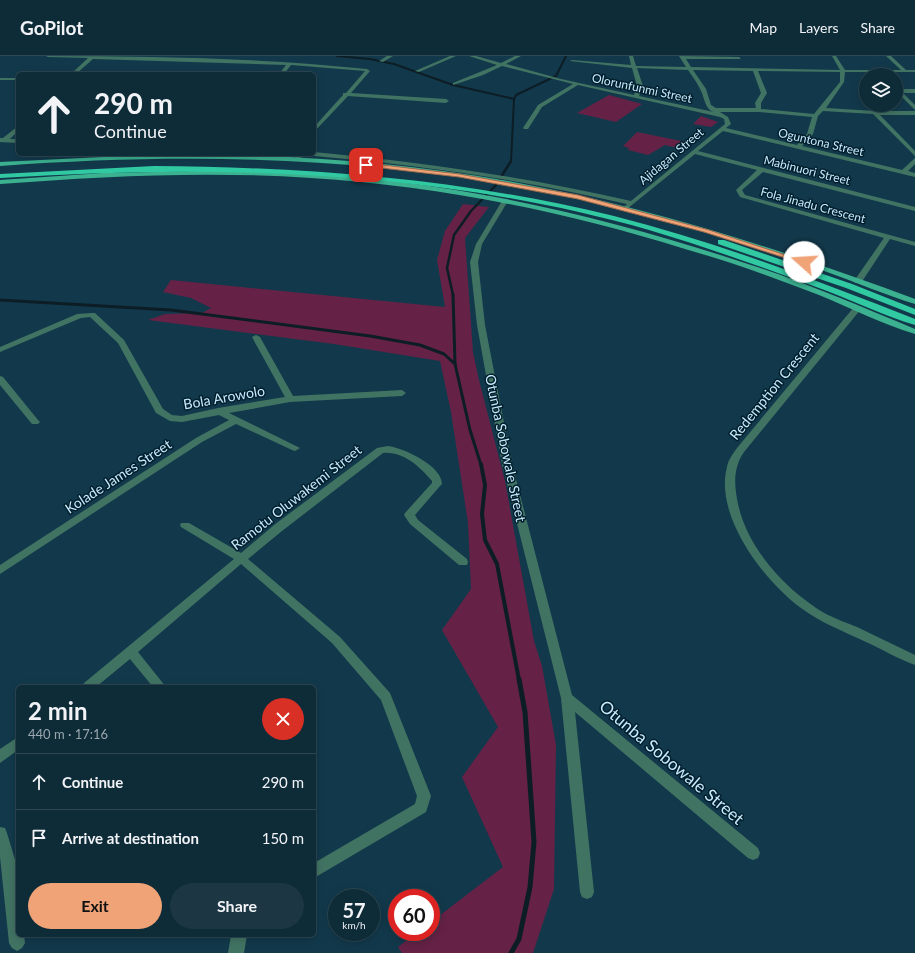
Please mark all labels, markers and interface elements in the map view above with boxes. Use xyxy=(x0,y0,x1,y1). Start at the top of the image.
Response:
text: GoPilot xyxy=(20,16,83,39)
text: Map xyxy=(749,19,777,36)
text: Layers xyxy=(799,19,839,36)
text: Share xyxy=(861,19,895,36)
map controls xyxy=(859,68,903,112)
button: layers xyxy=(859,68,903,112)
street label: Olorunfunmi Street xyxy=(591,70,694,106)
text: 290 m xyxy=(94,86,173,120)
icon: ahead xyxy=(28,88,80,140)
text: Continue xyxy=(94,120,167,142)
street label: Ajidagan Street xyxy=(635,124,707,187)
street label: Oguntona Street xyxy=(777,125,866,159)
pin xyxy=(349,148,383,182)
street label: Mabinuori Street xyxy=(762,152,852,188)
icon: arrive xyxy=(355,154,377,176)
street label: Fola Jinadu Crescent xyxy=(759,184,868,226)
position arrow xyxy=(783,241,825,283)
street label: Redemption Crescent xyxy=(726,329,822,443)
street label: Otunba Sobowale Street xyxy=(482,373,530,523)
street label: Bola Arowolo xyxy=(182,381,266,413)
street label: Kolade James Street xyxy=(62,435,174,517)
street label: Ramotu Oluwakemi Street xyxy=(227,441,365,553)
street label: Otunba Sobowale Street xyxy=(595,695,749,829)
text: 2 min xyxy=(28,696,88,725)
button: close xyxy=(262,698,304,740)
text: 440 m · 17:16 xyxy=(28,726,108,742)
icon: ahead xyxy=(28,771,50,793)
text: Continue xyxy=(62,773,123,791)
text: 290 m xyxy=(262,773,304,791)
icon: arrive xyxy=(28,827,50,849)
text: Arrive at destination xyxy=(62,829,199,847)
text: 150 m xyxy=(262,829,304,847)
button: Exit xyxy=(28,883,162,929)
button: Share xyxy=(170,883,304,929)
speed limit sign: 60 xyxy=(388,889,440,941)
text: 57 xyxy=(342,898,366,922)
text: km/h xyxy=(342,919,366,931)

